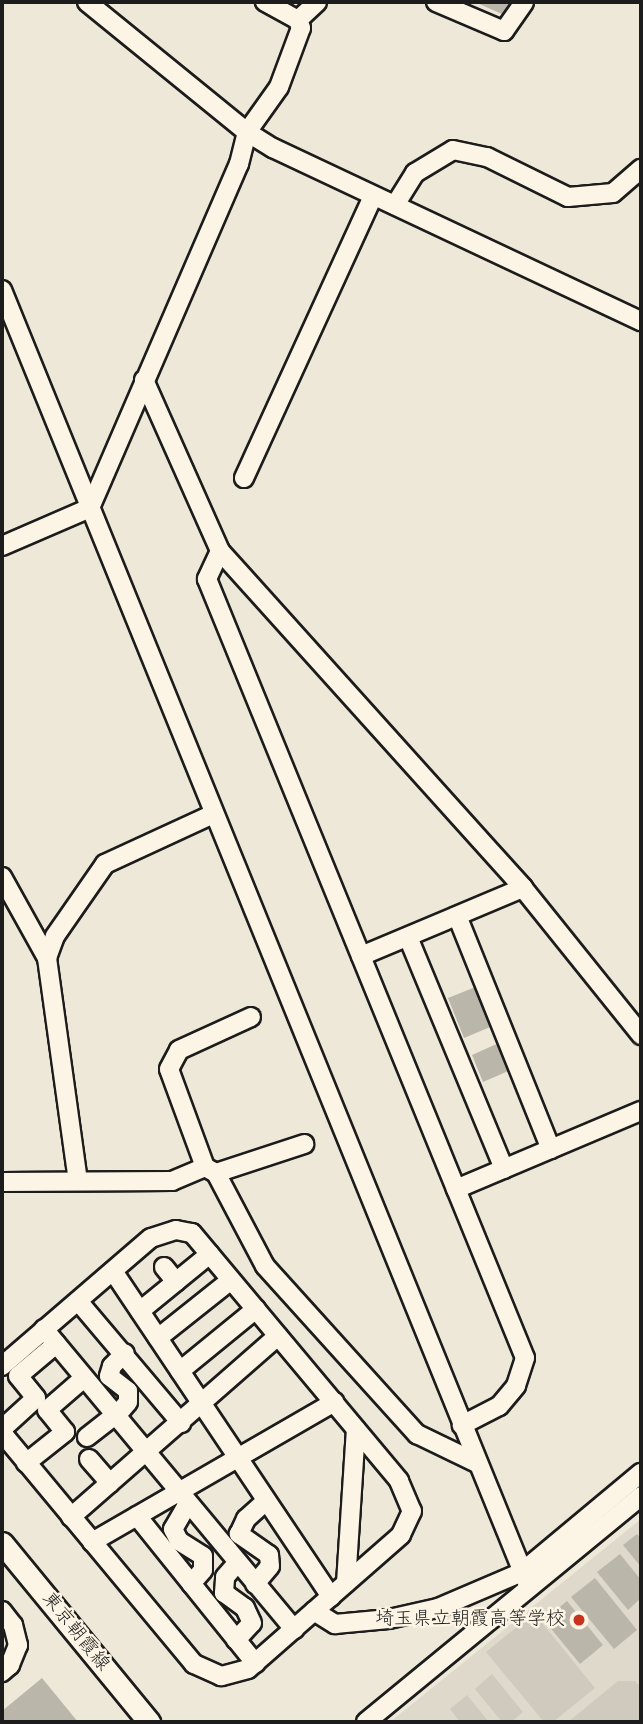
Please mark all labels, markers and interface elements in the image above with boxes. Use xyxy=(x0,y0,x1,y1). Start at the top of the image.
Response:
street label: 東京朝霞線 xyxy=(36,1588,114,1676)
place label: 埼玉県立朝霞高等学校 xyxy=(375,1609,565,1631)
marker: 埼玉県立朝霞高等学校 xyxy=(571,1612,587,1628)

